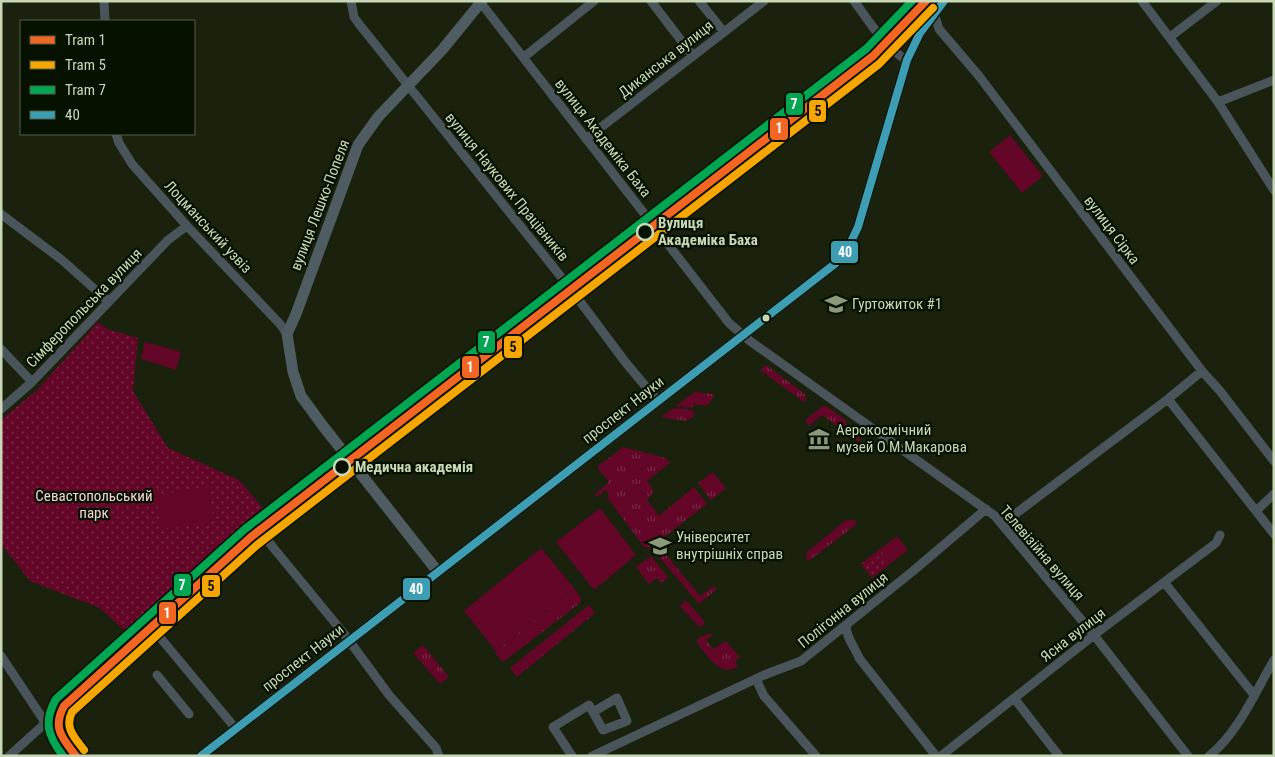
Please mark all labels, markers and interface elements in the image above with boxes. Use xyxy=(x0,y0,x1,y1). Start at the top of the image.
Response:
street label: Диканська вулиця xyxy=(615,16,717,102)
legend xyxy=(20,20,195,135)
text: Tram 1 xyxy=(65,31,106,49)
text: Tram 5 xyxy=(65,56,106,74)
street label: вулиця Академіка Баха xyxy=(551,75,655,201)
text: Tram 7 xyxy=(65,81,106,99)
line badge: 7 xyxy=(785,92,804,116)
text: 7 xyxy=(790,96,798,112)
line badge: 5 xyxy=(808,99,827,123)
text: 5 xyxy=(814,103,822,119)
text: 40 xyxy=(65,106,80,124)
street label: вулиця Наукових Працівників xyxy=(441,109,573,265)
line badge: 1 xyxy=(769,117,789,141)
text: 1 xyxy=(775,120,783,136)
street label: вулиця Лешко-Попеля xyxy=(287,137,353,273)
street label: Лоцманський узвіз xyxy=(161,177,255,277)
street label: вулиця Сірка xyxy=(1080,192,1144,268)
place label: Вулиця Академіка Баха xyxy=(658,214,758,249)
marker: Вулиця Академіка Баха xyxy=(636,223,654,241)
line badge: 40 xyxy=(830,240,859,264)
text: 40 xyxy=(838,244,852,260)
street label: Сімферопольська вулиця xyxy=(22,245,146,371)
school or university icon: Гуртожиток #1 xyxy=(823,291,849,317)
place label: Гуртожиток #1 xyxy=(852,295,942,313)
unlabelled marker xyxy=(761,313,771,323)
line badge: 7 xyxy=(477,330,496,354)
text: 7 xyxy=(482,334,490,350)
line badge: 5 xyxy=(503,335,523,359)
text: 5 xyxy=(509,339,517,355)
line badge: 1 xyxy=(461,355,480,379)
text: 1 xyxy=(466,359,474,375)
street label: проспект Науки xyxy=(579,373,667,447)
place label: Аерокосмічний музей О.М.Макарова xyxy=(836,421,967,456)
museum icon: Аерокосмічний музей О.М.Макарова xyxy=(806,426,832,452)
marker: Медична академія xyxy=(333,458,351,476)
place label: Медична академія xyxy=(355,458,473,476)
park label: Севастопольський парк xyxy=(35,487,153,522)
street label: Телевізійна вулиця xyxy=(996,502,1088,604)
place label: Університет внутрішніх справ xyxy=(676,528,783,563)
school or university icon: Університет внутрішніх справ xyxy=(647,533,673,559)
street label: Полігонна вулиця xyxy=(794,568,892,652)
line badge: 7 xyxy=(173,573,192,597)
line badge: 5 xyxy=(201,574,221,598)
text: 7 xyxy=(178,577,186,593)
line badge: 40 xyxy=(402,577,431,601)
text: 5 xyxy=(207,578,215,594)
text: 40 xyxy=(409,581,423,597)
line badge: 1 xyxy=(158,601,177,625)
street label: Ясна вулиця xyxy=(1037,604,1109,666)
text: 1 xyxy=(163,605,171,621)
street label: проспект Науки xyxy=(259,621,347,695)

